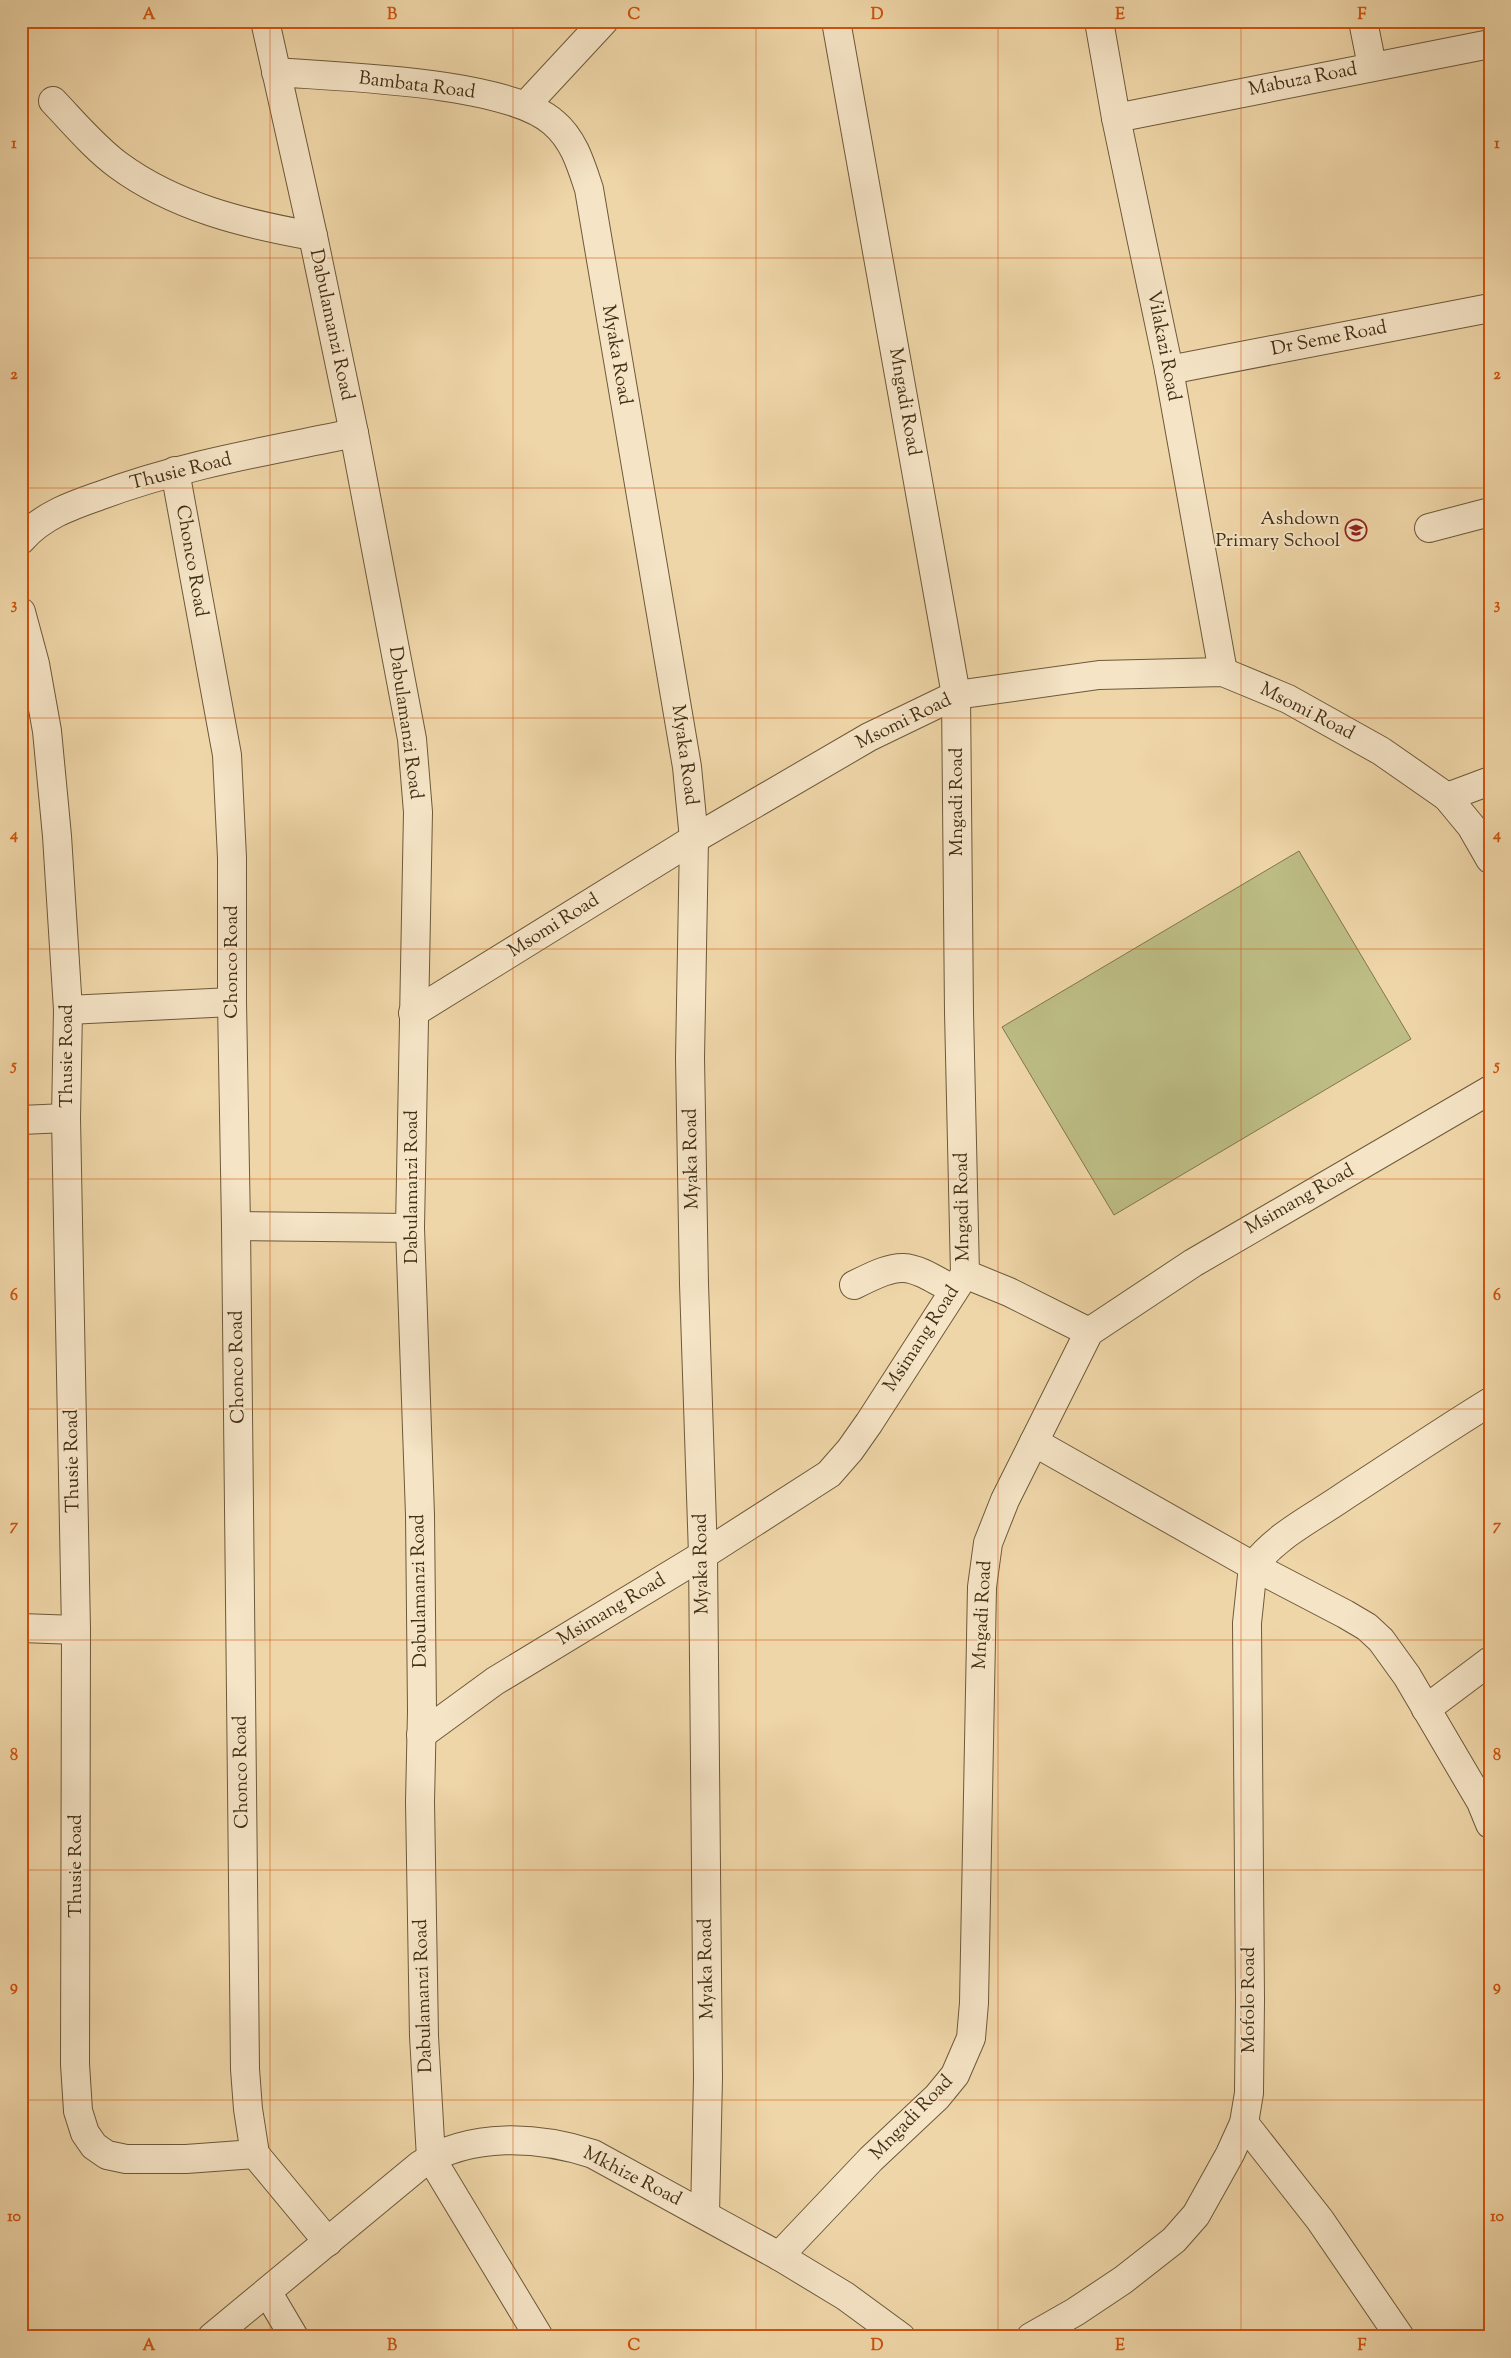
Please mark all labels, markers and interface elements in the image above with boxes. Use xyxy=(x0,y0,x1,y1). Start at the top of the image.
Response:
text: A xyxy=(143,4,156,27)
text: B xyxy=(387,4,397,27)
text: C xyxy=(628,4,641,27)
text: D xyxy=(871,4,884,27)
text: E xyxy=(1115,4,1125,27)
text: F xyxy=(1358,4,1367,27)
street label: Mabuza Road xyxy=(1246,56,1360,104)
street label: Bambata Road xyxy=(357,65,477,107)
text: 1 xyxy=(11,133,17,156)
text: 1 xyxy=(1494,133,1500,156)
street label: Dabulamanzi Road xyxy=(302,247,360,403)
street label: Vilakazi Road xyxy=(1139,288,1187,404)
street label: Myaka Road xyxy=(594,303,638,407)
street label: Dr Seme Road xyxy=(1269,314,1390,363)
street label: Mngadi Road xyxy=(881,346,927,458)
text: 2 xyxy=(10,364,18,387)
text: 2 xyxy=(1493,364,1501,387)
street label: Thusie Road xyxy=(127,446,235,498)
street label: Chonco Road xyxy=(168,503,214,619)
place label: Ashdown Primary School xyxy=(1215,506,1340,555)
school or university icon: Ashdown Primary School xyxy=(1344,518,1368,542)
text: 3 xyxy=(11,594,18,617)
text: 3 xyxy=(1494,594,1501,617)
street label: Dabulamanzi Road xyxy=(381,645,429,801)
street label: Msomi Road xyxy=(1255,677,1359,748)
street label: Msomi Road xyxy=(852,687,957,757)
street label: Myaka Road xyxy=(664,703,704,807)
street label: Mngadi Road xyxy=(944,747,971,857)
text: 4 xyxy=(9,824,18,847)
text: 4 xyxy=(1492,824,1501,847)
street label: Msomi Road xyxy=(503,887,605,965)
street label: Chonco Road xyxy=(219,905,246,1019)
street label: Thusie Road xyxy=(54,1004,81,1108)
text: 5 xyxy=(9,1055,17,1078)
text: 5 xyxy=(1492,1055,1500,1078)
street label: Myaka Road xyxy=(678,1108,706,1210)
street label: Dabulamanzi Road xyxy=(399,1110,426,1264)
street label: Mngadi Road xyxy=(949,1152,977,1262)
street label: Msimang Road xyxy=(1240,1158,1360,1242)
street label: Msimang Road xyxy=(877,1280,967,1397)
text: 6 xyxy=(10,1285,18,1308)
text: 6 xyxy=(1493,1285,1501,1308)
street label: Chonco Road xyxy=(224,1310,252,1424)
street label: Thusie Road xyxy=(59,1409,87,1513)
street label: Dabulamanzi Road xyxy=(405,1513,435,1668)
street label: Myaka Road xyxy=(688,1513,716,1615)
text: 7 xyxy=(10,1515,19,1538)
text: 7 xyxy=(1493,1515,1502,1538)
street label: Mngadi Road xyxy=(967,1560,999,1670)
street label: Msimang Road xyxy=(553,1567,671,1653)
street label: Chonco Road xyxy=(228,1715,256,1829)
text: 8 xyxy=(10,1745,18,1768)
text: 8 xyxy=(1493,1745,1501,1768)
street label: Thusie Road xyxy=(63,1814,90,1918)
street label: Dabulamanzi Road xyxy=(408,1918,440,2073)
street label: Myaka Road xyxy=(693,1918,721,2020)
street label: Mofolo Road xyxy=(1236,1947,1263,2053)
text: 9 xyxy=(10,1976,18,1999)
text: 9 xyxy=(1493,1976,1501,1999)
street label: Mngadi Road xyxy=(864,2069,960,2167)
street label: Mkhize Road xyxy=(578,2141,686,2214)
text: 10 xyxy=(7,2206,21,2229)
text: 10 xyxy=(1490,2206,1504,2229)
text: A xyxy=(143,2335,156,2358)
text: B xyxy=(387,2335,397,2358)
text: C xyxy=(628,2335,641,2358)
text: D xyxy=(871,2335,884,2358)
text: E xyxy=(1115,2335,1125,2358)
text: F xyxy=(1358,2335,1367,2358)

